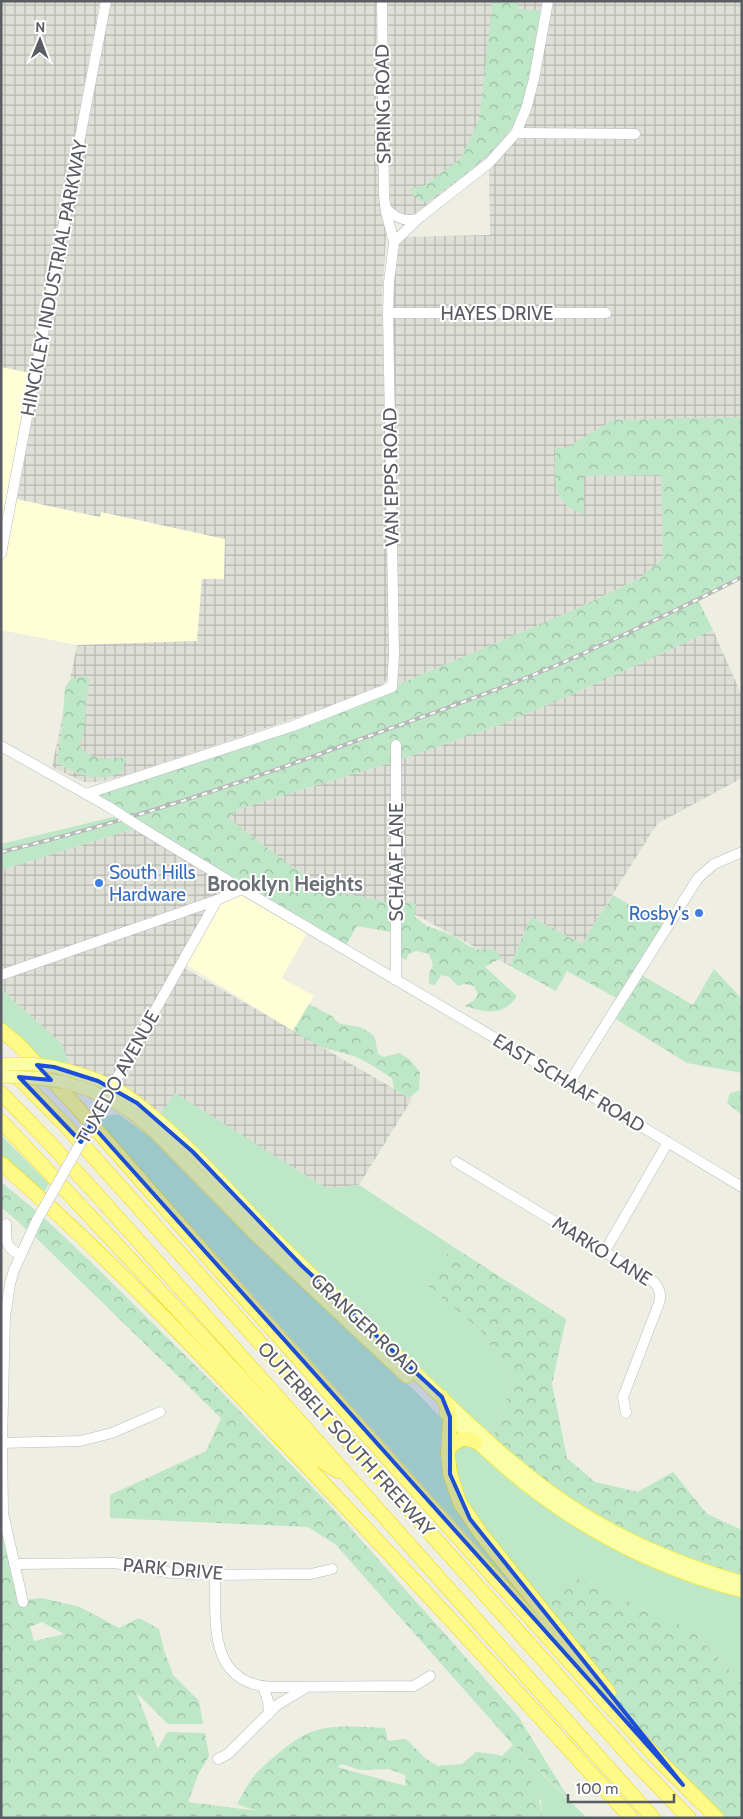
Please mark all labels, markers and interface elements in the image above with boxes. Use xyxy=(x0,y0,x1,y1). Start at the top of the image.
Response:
north arrow xyxy=(15,15,65,65)
text: N xyxy=(35,18,45,36)
street label: SPRING ROAD xyxy=(370,44,396,164)
street label: HINCKLEY INDUSTRIAL PARKWAY xyxy=(16,138,92,418)
street label: HAYES DRIVE xyxy=(441,302,553,325)
street label: VAN EPPS ROAD xyxy=(378,407,404,547)
street label: SCHAAF LANE xyxy=(385,803,408,921)
place label: South Hills Hardware xyxy=(109,861,196,906)
district label: Brooklyn Heights xyxy=(207,871,363,896)
marker: South Hills Hardware xyxy=(93,877,105,889)
place label: Rosby's xyxy=(629,902,689,925)
marker: Rosby's xyxy=(693,907,705,919)
street label: TUXEDO AVENUE xyxy=(72,1006,164,1148)
street label: EAST SCHAAF ROAD xyxy=(489,1029,649,1137)
street label: MARKO LANE xyxy=(548,1211,656,1291)
street label: GRANGER ROAD xyxy=(306,1269,424,1381)
street label: OUTERBELT SOUTH FREEWAY xyxy=(253,1337,439,1541)
street label: PARK DRIVE xyxy=(122,1553,224,1585)
scale bar xyxy=(568,1772,674,1804)
text: 100 m xyxy=(576,1780,618,1798)

